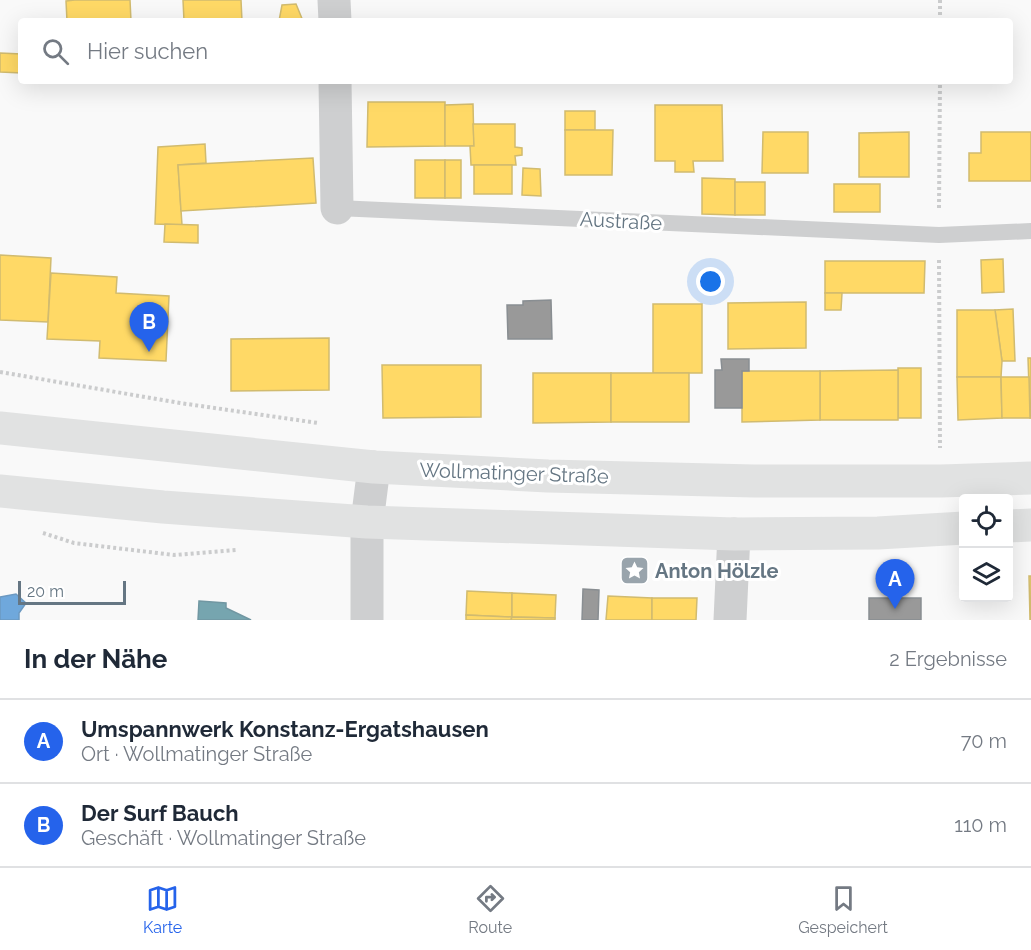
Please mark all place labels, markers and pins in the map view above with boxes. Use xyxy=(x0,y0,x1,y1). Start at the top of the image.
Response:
pin: B xyxy=(130,302,168,352)
place icon: Anton Hölzle xyxy=(618,555,650,587)
place label: Anton Hölzle xyxy=(655,559,778,583)
pin: A xyxy=(876,560,914,609)

